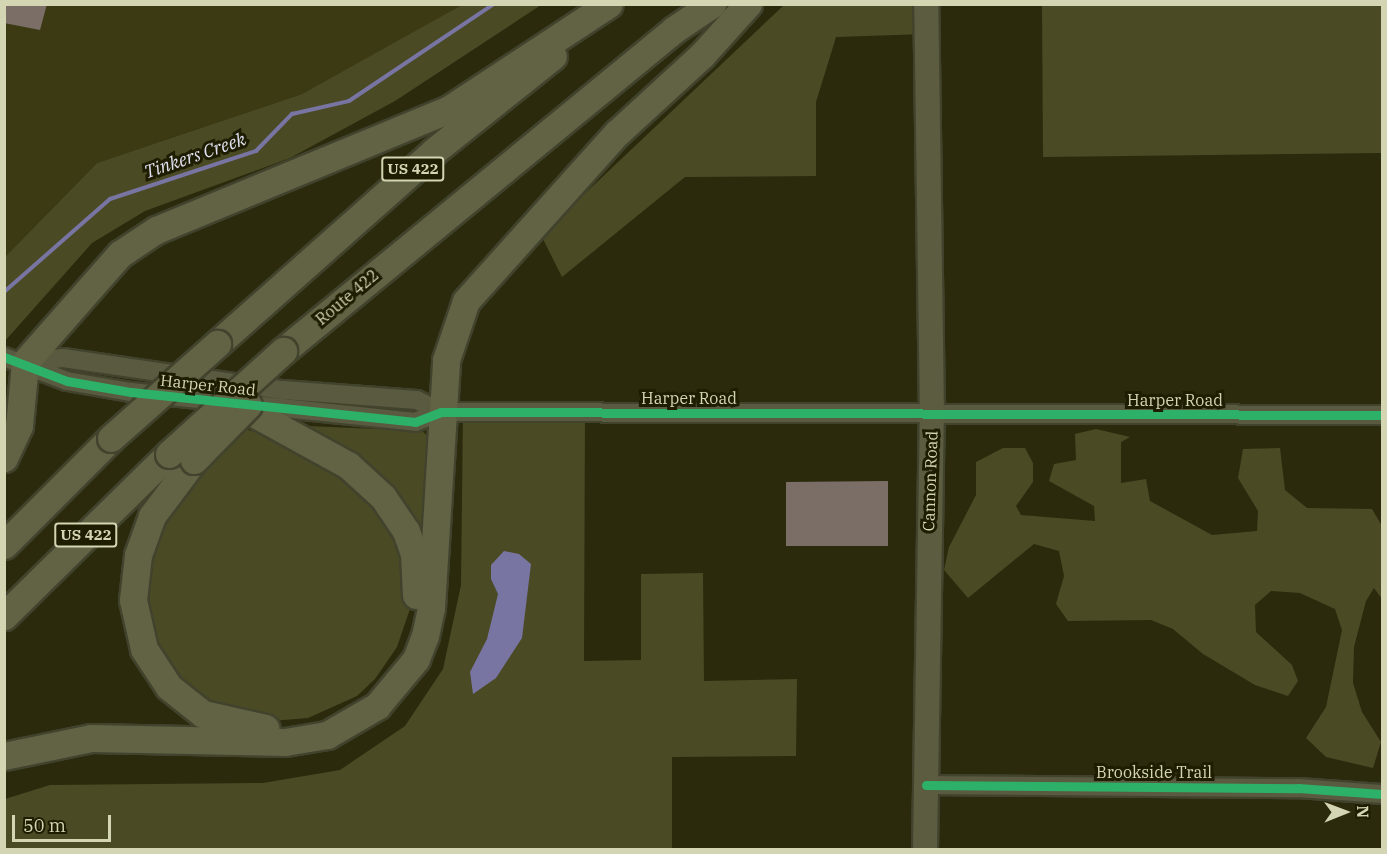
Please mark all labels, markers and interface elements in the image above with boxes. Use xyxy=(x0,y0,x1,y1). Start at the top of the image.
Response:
water label: Tinkers Creek xyxy=(141,129,249,183)
road number: US 422 xyxy=(380,157,446,181)
street label: Route 422 xyxy=(312,265,382,329)
street label: Harper Road xyxy=(159,370,257,400)
street label: Harper Road xyxy=(641,388,737,408)
street label: Harper Road xyxy=(1127,390,1223,410)
street label: Cannon Road xyxy=(919,430,941,532)
road number: US 422 xyxy=(53,523,119,547)
street label: Brookside Trail xyxy=(1096,762,1212,782)
north arrow xyxy=(1315,782,1375,842)
scale bar xyxy=(15,803,114,841)
text: N xyxy=(1353,805,1373,818)
text: 50 m xyxy=(23,814,66,837)

